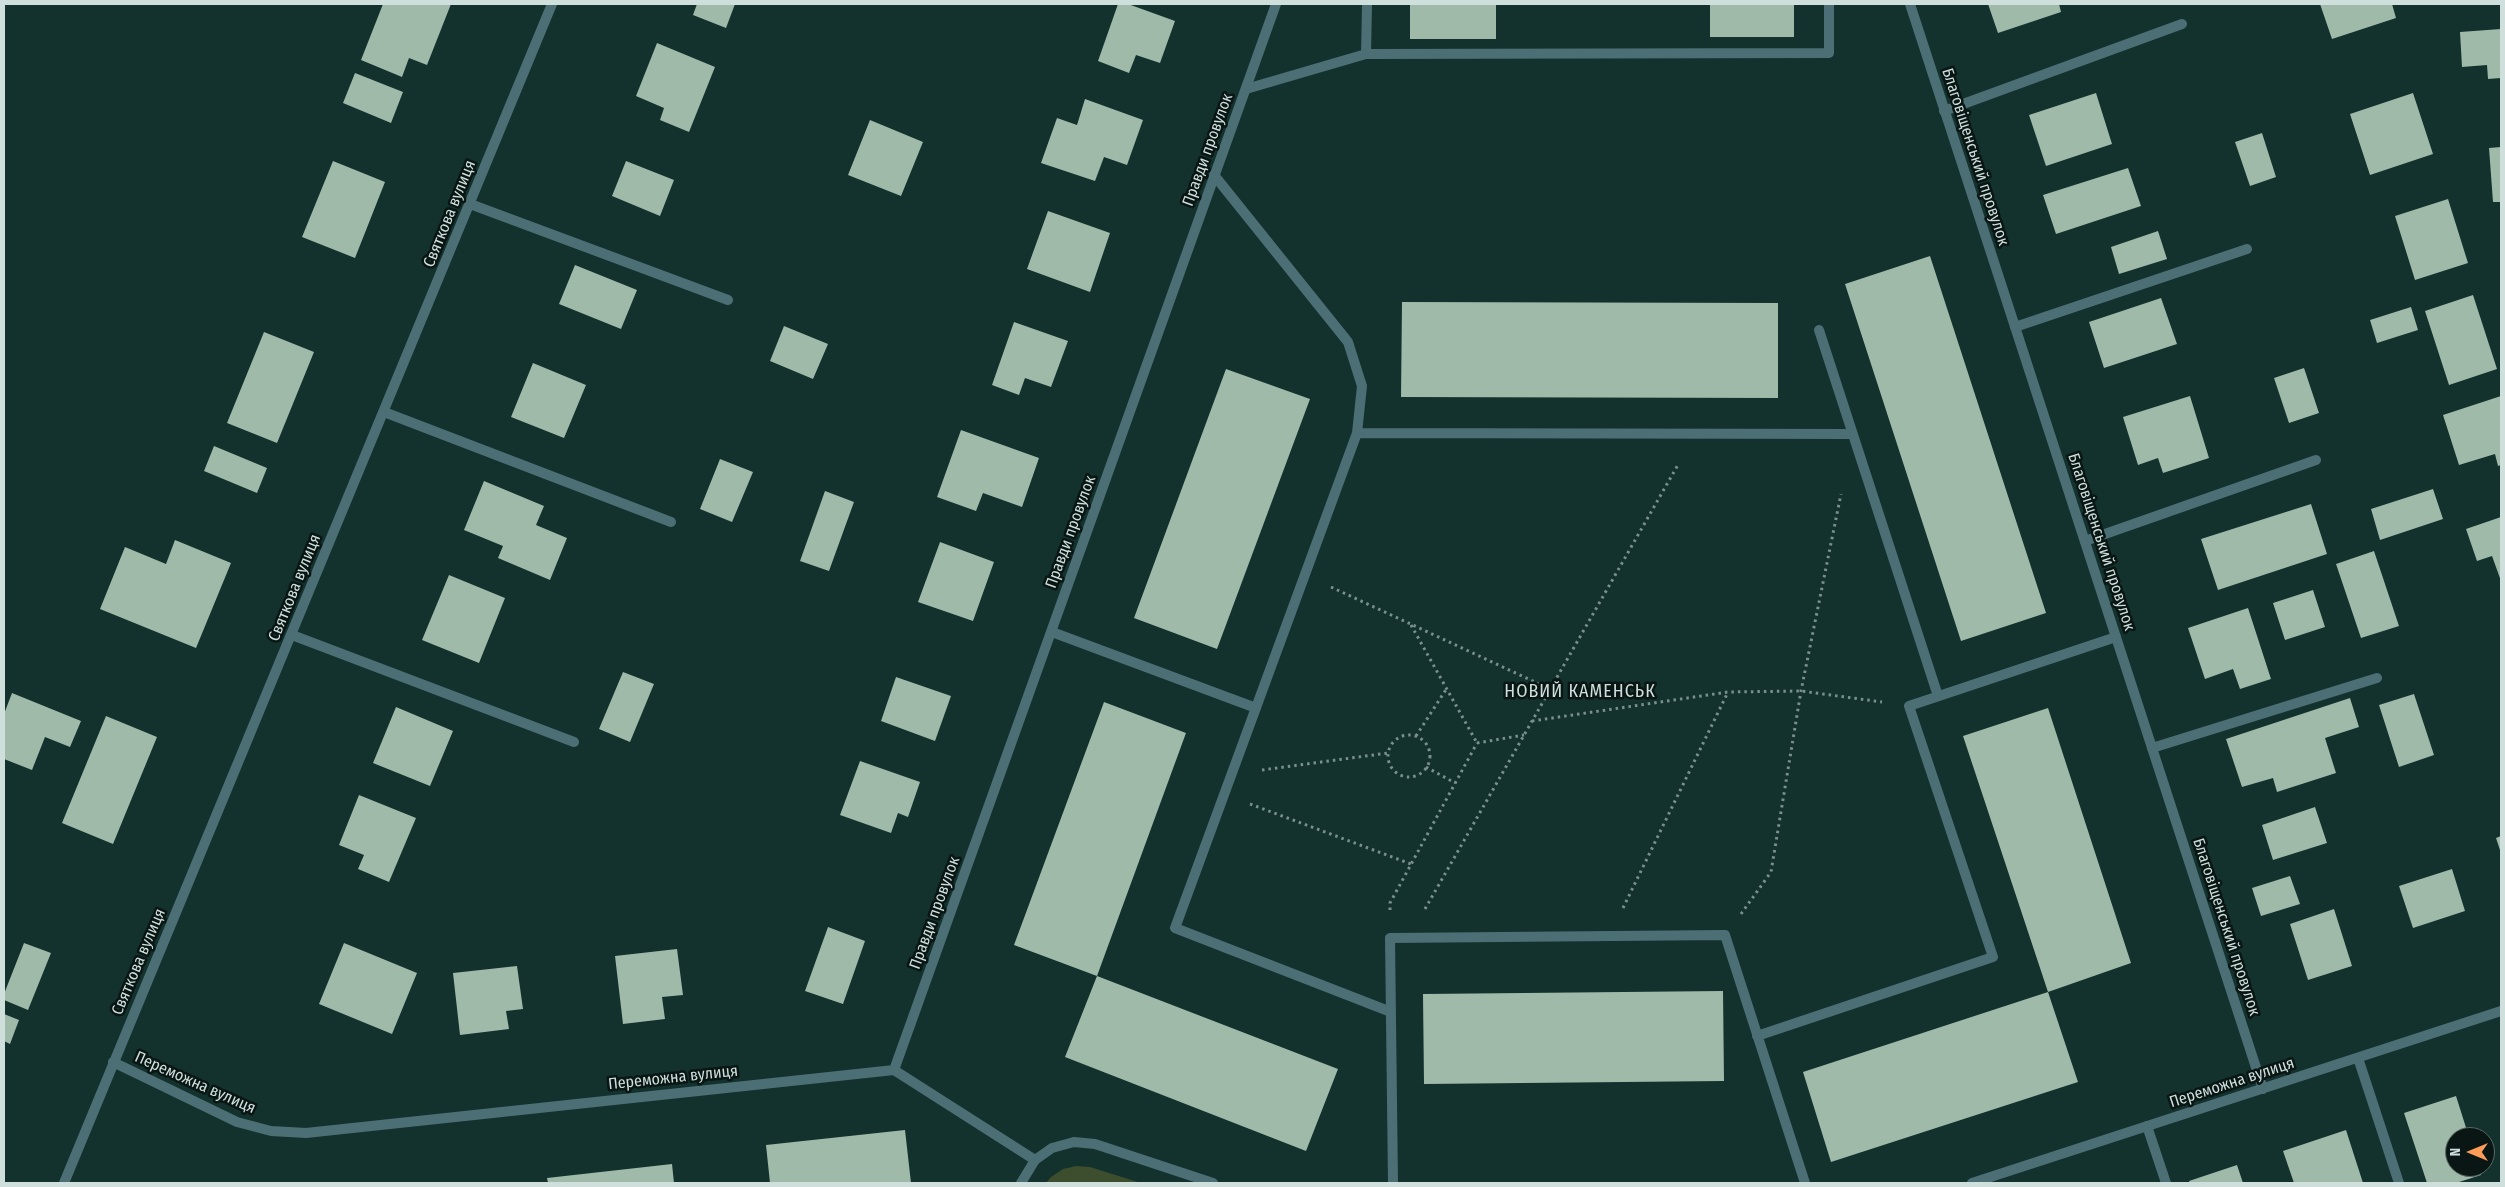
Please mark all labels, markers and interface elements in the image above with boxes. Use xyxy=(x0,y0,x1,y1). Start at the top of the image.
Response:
street label: Благовіщенський провулок xyxy=(1937,66,2013,248)
street label: Правди провулок xyxy=(1179,91,1237,209)
street label: Святкова вулиця xyxy=(420,158,480,270)
street label: Благовіщенський провулок xyxy=(2063,451,2139,633)
street label: Правди провулок xyxy=(1042,473,1100,591)
street label: Святкова вулиця xyxy=(265,532,325,644)
district label: НОВИЙ КАМЕНСЬК xyxy=(1503,681,1657,703)
street label: Благовіщенський провулок xyxy=(2188,836,2264,1018)
street label: Правди провулок xyxy=(906,854,964,972)
street label: Святкова вулиця xyxy=(108,906,170,1018)
street label: Переможна вулиця xyxy=(132,1048,258,1118)
street label: Переможна вулиця xyxy=(2167,1054,2297,1112)
street label: Переможна вулиця xyxy=(607,1062,739,1094)
north arrow xyxy=(2445,1127,2495,1177)
text: N xyxy=(2447,1148,2464,1156)

